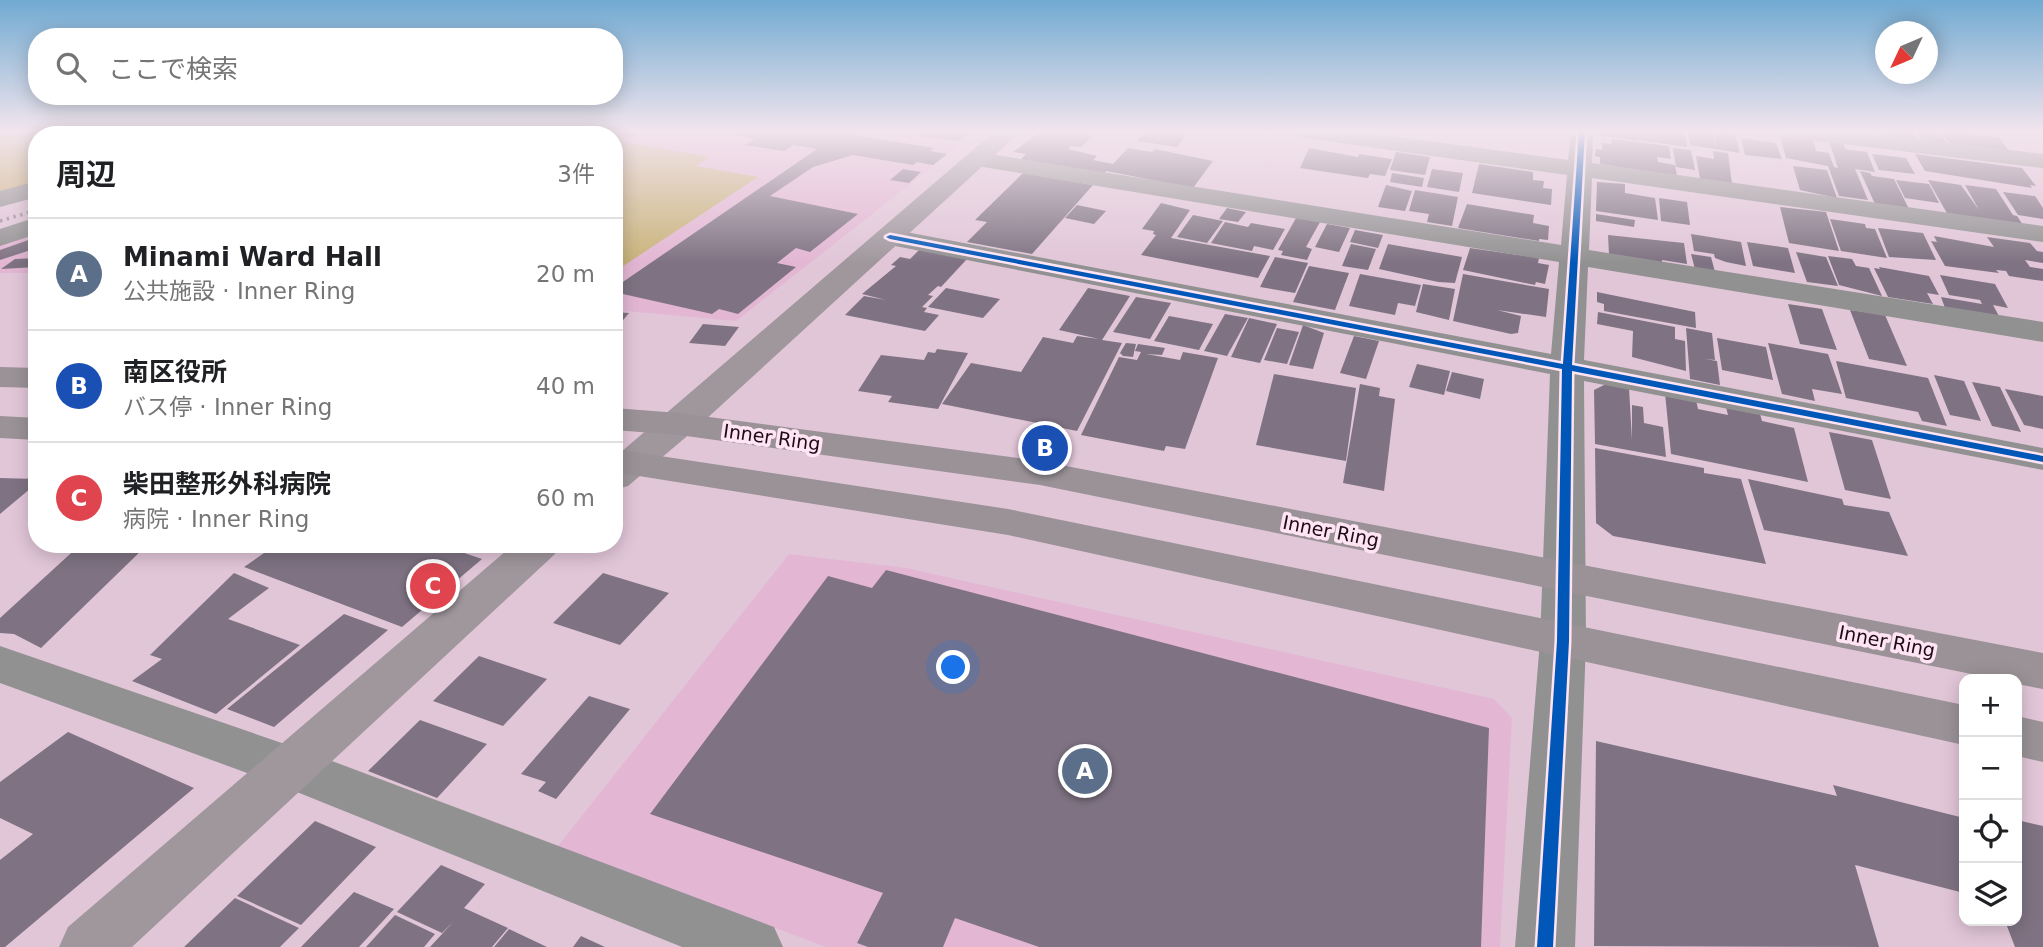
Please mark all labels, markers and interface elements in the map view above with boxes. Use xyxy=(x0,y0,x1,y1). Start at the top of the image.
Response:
north arrow xyxy=(1875,21,1938,84)
search box xyxy=(28,28,623,105)
icon: search xyxy=(52,48,90,86)
text: ここで検索 xyxy=(108,54,238,84)
text: 周辺 xyxy=(56,157,116,192)
text: 3件 xyxy=(557,161,595,187)
text: Minami Ward Hall xyxy=(123,242,382,272)
text: A xyxy=(70,261,88,287)
text: 20 m xyxy=(536,261,595,287)
text: 公共施設 · Inner Ring xyxy=(123,278,355,304)
text: 南区役所 xyxy=(123,357,227,387)
text: B xyxy=(70,373,88,399)
text: 40 m xyxy=(536,373,595,399)
text: バス停 · Inner Ring xyxy=(123,394,332,420)
street label: Inner Ring xyxy=(722,419,822,455)
pin: B xyxy=(1022,422,1068,474)
text: 柴田整形外科病院 xyxy=(123,469,331,499)
text: C xyxy=(71,485,87,511)
text: 60 m xyxy=(536,485,595,511)
text: 病院 · Inner Ring xyxy=(123,506,309,532)
street label: Inner Ring xyxy=(1281,511,1381,551)
pin: C xyxy=(410,560,456,612)
street label: Inner Ring xyxy=(1837,621,1937,661)
your location xyxy=(936,650,970,684)
map controls xyxy=(1959,674,2022,926)
button: + xyxy=(1959,674,2022,737)
button: − xyxy=(1959,737,2022,800)
pin: A xyxy=(1062,745,1108,797)
button: locate xyxy=(1959,800,2022,863)
button: layers xyxy=(1959,863,2022,926)

